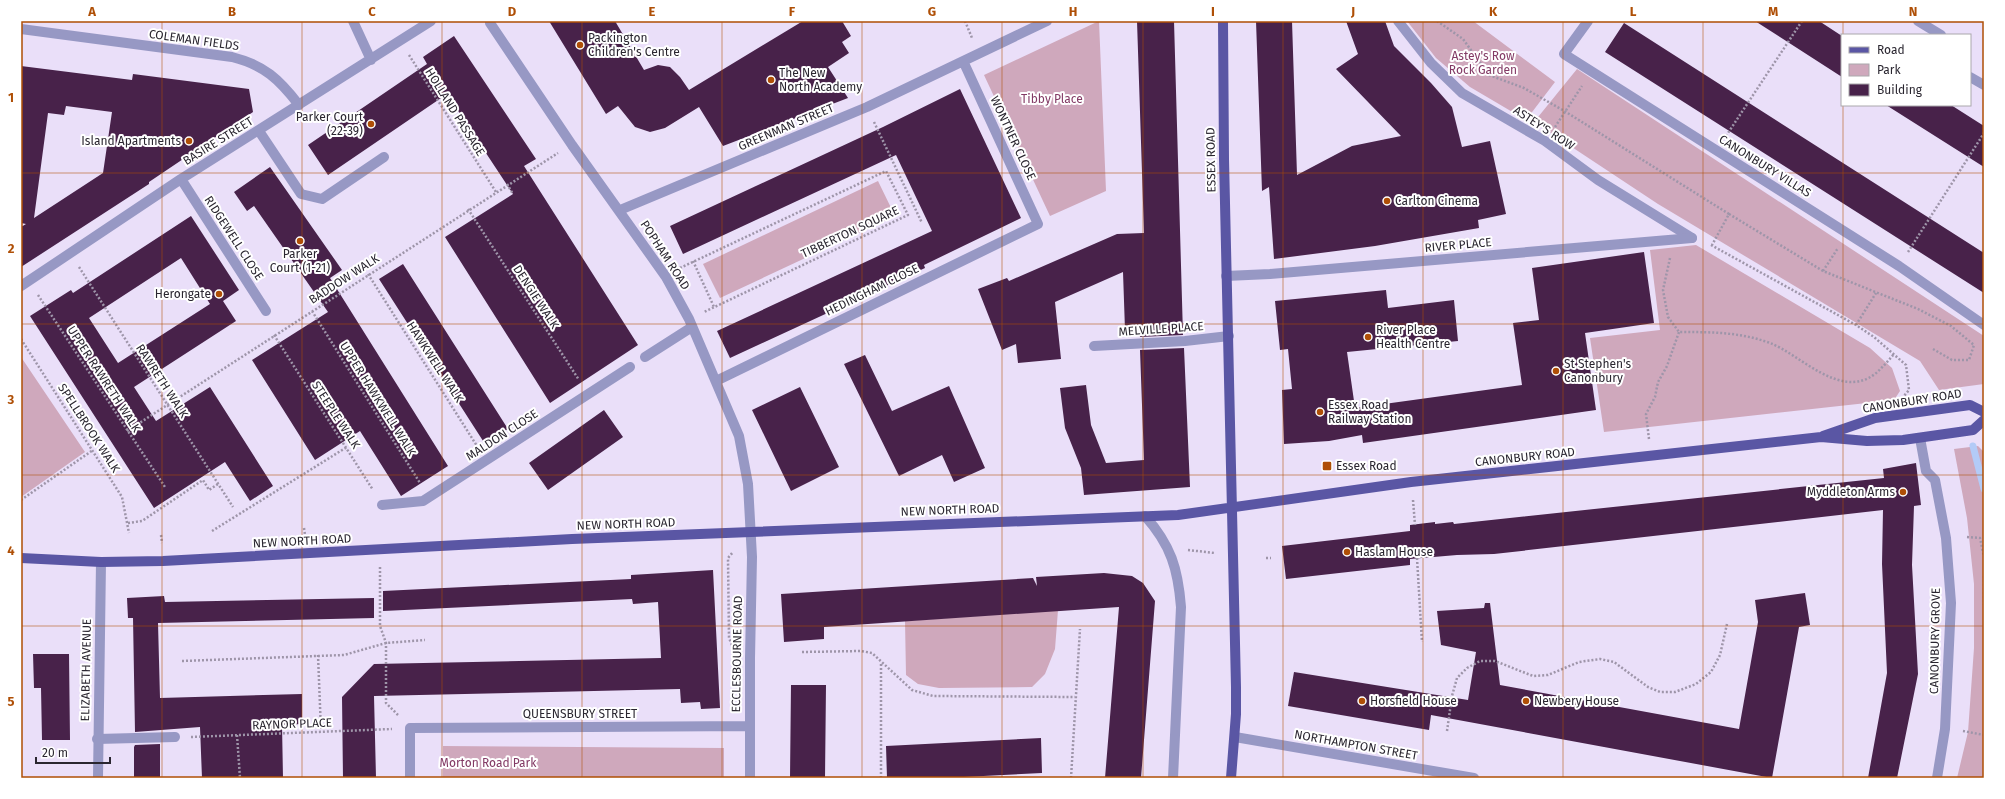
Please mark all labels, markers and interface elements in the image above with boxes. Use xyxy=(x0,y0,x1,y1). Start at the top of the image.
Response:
text: A xyxy=(87,4,96,19)
text: B xyxy=(228,4,236,19)
text: C xyxy=(368,4,376,19)
text: D xyxy=(508,4,517,19)
text: E xyxy=(649,4,656,19)
text: F xyxy=(789,4,796,19)
text: G xyxy=(928,4,936,19)
text: H xyxy=(1069,4,1077,19)
text: I xyxy=(1211,4,1215,19)
text: J xyxy=(1350,4,1355,19)
text: K xyxy=(1489,4,1498,19)
text: L xyxy=(1630,4,1637,19)
text: M xyxy=(1768,4,1778,19)
text: N xyxy=(1909,4,1917,19)
street label: COLEMAN FIELDS xyxy=(148,27,240,53)
place label: Packington Children's Centre xyxy=(588,31,680,59)
legend xyxy=(1841,34,1971,106)
marker: Packington Children's Centre xyxy=(575,40,585,50)
text: Road xyxy=(1877,43,1905,57)
park label: Astey's Row Rock Garden xyxy=(1449,49,1517,77)
text: Park xyxy=(1877,63,1901,77)
street label: HOLLAND PASSAGE xyxy=(422,65,488,159)
place label: The New North Academy xyxy=(779,66,862,94)
marker: The New North Academy xyxy=(766,75,776,85)
text: Building xyxy=(1877,83,1923,97)
text: 1 xyxy=(8,90,14,105)
park label: Tibby Place xyxy=(1021,92,1083,106)
street label: WONTNER CLOSE xyxy=(987,94,1039,182)
street label: GREENMAN STREET xyxy=(736,100,837,153)
street label: ASTEY'S ROW xyxy=(1511,103,1577,153)
place label: Parker Court (22-39) xyxy=(296,110,364,138)
street label: BASIRE STREET xyxy=(180,113,256,168)
marker: Parker Court (22-39) xyxy=(366,119,376,129)
street label: ESSEX ROAD xyxy=(1203,127,1219,193)
street label: CANONBURY VILLAS xyxy=(1716,132,1814,200)
place label: Island Apartments xyxy=(81,134,181,148)
marker: Island Apartments xyxy=(184,136,194,146)
street label: RIDGEWELL CLOSE xyxy=(202,193,266,283)
place label: Carlton Cinema xyxy=(1395,194,1478,208)
marker: Carlton Cinema xyxy=(1382,196,1392,206)
street label: TIBBERTON SQUARE xyxy=(799,203,901,261)
street label: POPHAM ROAD xyxy=(637,218,693,292)
street label: RIVER PLACE xyxy=(1424,235,1492,255)
marker: Parker Court (1-21) xyxy=(295,236,305,246)
text: 2 xyxy=(8,241,15,256)
place label: Parker Court (1-21) xyxy=(270,247,330,275)
street label: BADDOW WALK xyxy=(306,251,382,307)
street label: HEDINGHAM CLOSE xyxy=(823,261,921,319)
street label: DENGIE WALK xyxy=(510,263,562,332)
place label: Herongate xyxy=(155,287,211,301)
marker: Herongate xyxy=(214,289,224,299)
street label: HAWKWELL WALK xyxy=(404,319,467,406)
street label: MELVILLE PLACE xyxy=(1118,319,1204,339)
street label: UPPER RAWRETH WALK xyxy=(64,323,144,436)
place label: River Place Health Centre xyxy=(1376,323,1450,351)
marker: River Place Health Centre xyxy=(1363,332,1373,342)
street label: UPPER HAWKWELL WALK xyxy=(337,339,419,459)
street label: RAWRETH WALK xyxy=(133,341,192,421)
place label: St Stephen's Canonbury xyxy=(1564,357,1631,385)
marker: St Stephen's Canonbury xyxy=(1551,366,1561,376)
street label: STEEPLE WALK xyxy=(309,379,364,452)
street label: SPELLBROOK WALK xyxy=(55,381,123,476)
street label: CANONBURY ROAD xyxy=(1861,386,1963,416)
text: 3 xyxy=(7,392,15,407)
place label: Essex Road Railway Station xyxy=(1328,398,1412,426)
street label: MALDON CLOSE xyxy=(463,407,541,463)
marker: Essex Road Railway Station xyxy=(1315,407,1325,417)
street label: CANONBURY ROAD xyxy=(1474,445,1576,469)
place label: Essex Road xyxy=(1336,459,1397,473)
marker: Essex Road xyxy=(1321,460,1333,472)
place label: Myddleton Arms xyxy=(1807,485,1895,499)
marker: Myddleton Arms xyxy=(1898,487,1908,497)
street label: NEW NORTH ROAD xyxy=(900,501,1000,519)
street label: NEW NORTH ROAD xyxy=(576,515,676,533)
street label: NEW NORTH ROAD xyxy=(252,531,352,551)
text: 4 xyxy=(7,543,15,558)
place label: Haslam House xyxy=(1355,545,1433,559)
marker: Haslam House xyxy=(1342,547,1352,557)
street label: CANONBURY GROVE xyxy=(1927,588,1943,694)
street label: ECCLESBOURNE ROAD xyxy=(729,595,745,713)
street label: ELIZABETH AVENUE xyxy=(78,619,94,721)
text: 5 xyxy=(8,694,15,709)
place label: Horsfield House xyxy=(1370,694,1457,708)
place label: Newbery House xyxy=(1534,694,1619,708)
marker: Horsfield House xyxy=(1357,696,1367,706)
marker: Newbery House xyxy=(1521,696,1531,706)
street label: QUEENSBURY STREET xyxy=(523,707,638,721)
street label: RAYNOR PLACE xyxy=(252,716,332,732)
street label: NORTHAMPTON STREET xyxy=(1293,727,1420,763)
scale bar xyxy=(36,739,110,765)
text: 20 m xyxy=(42,746,68,760)
park label: Morton Road Park xyxy=(440,756,537,770)

